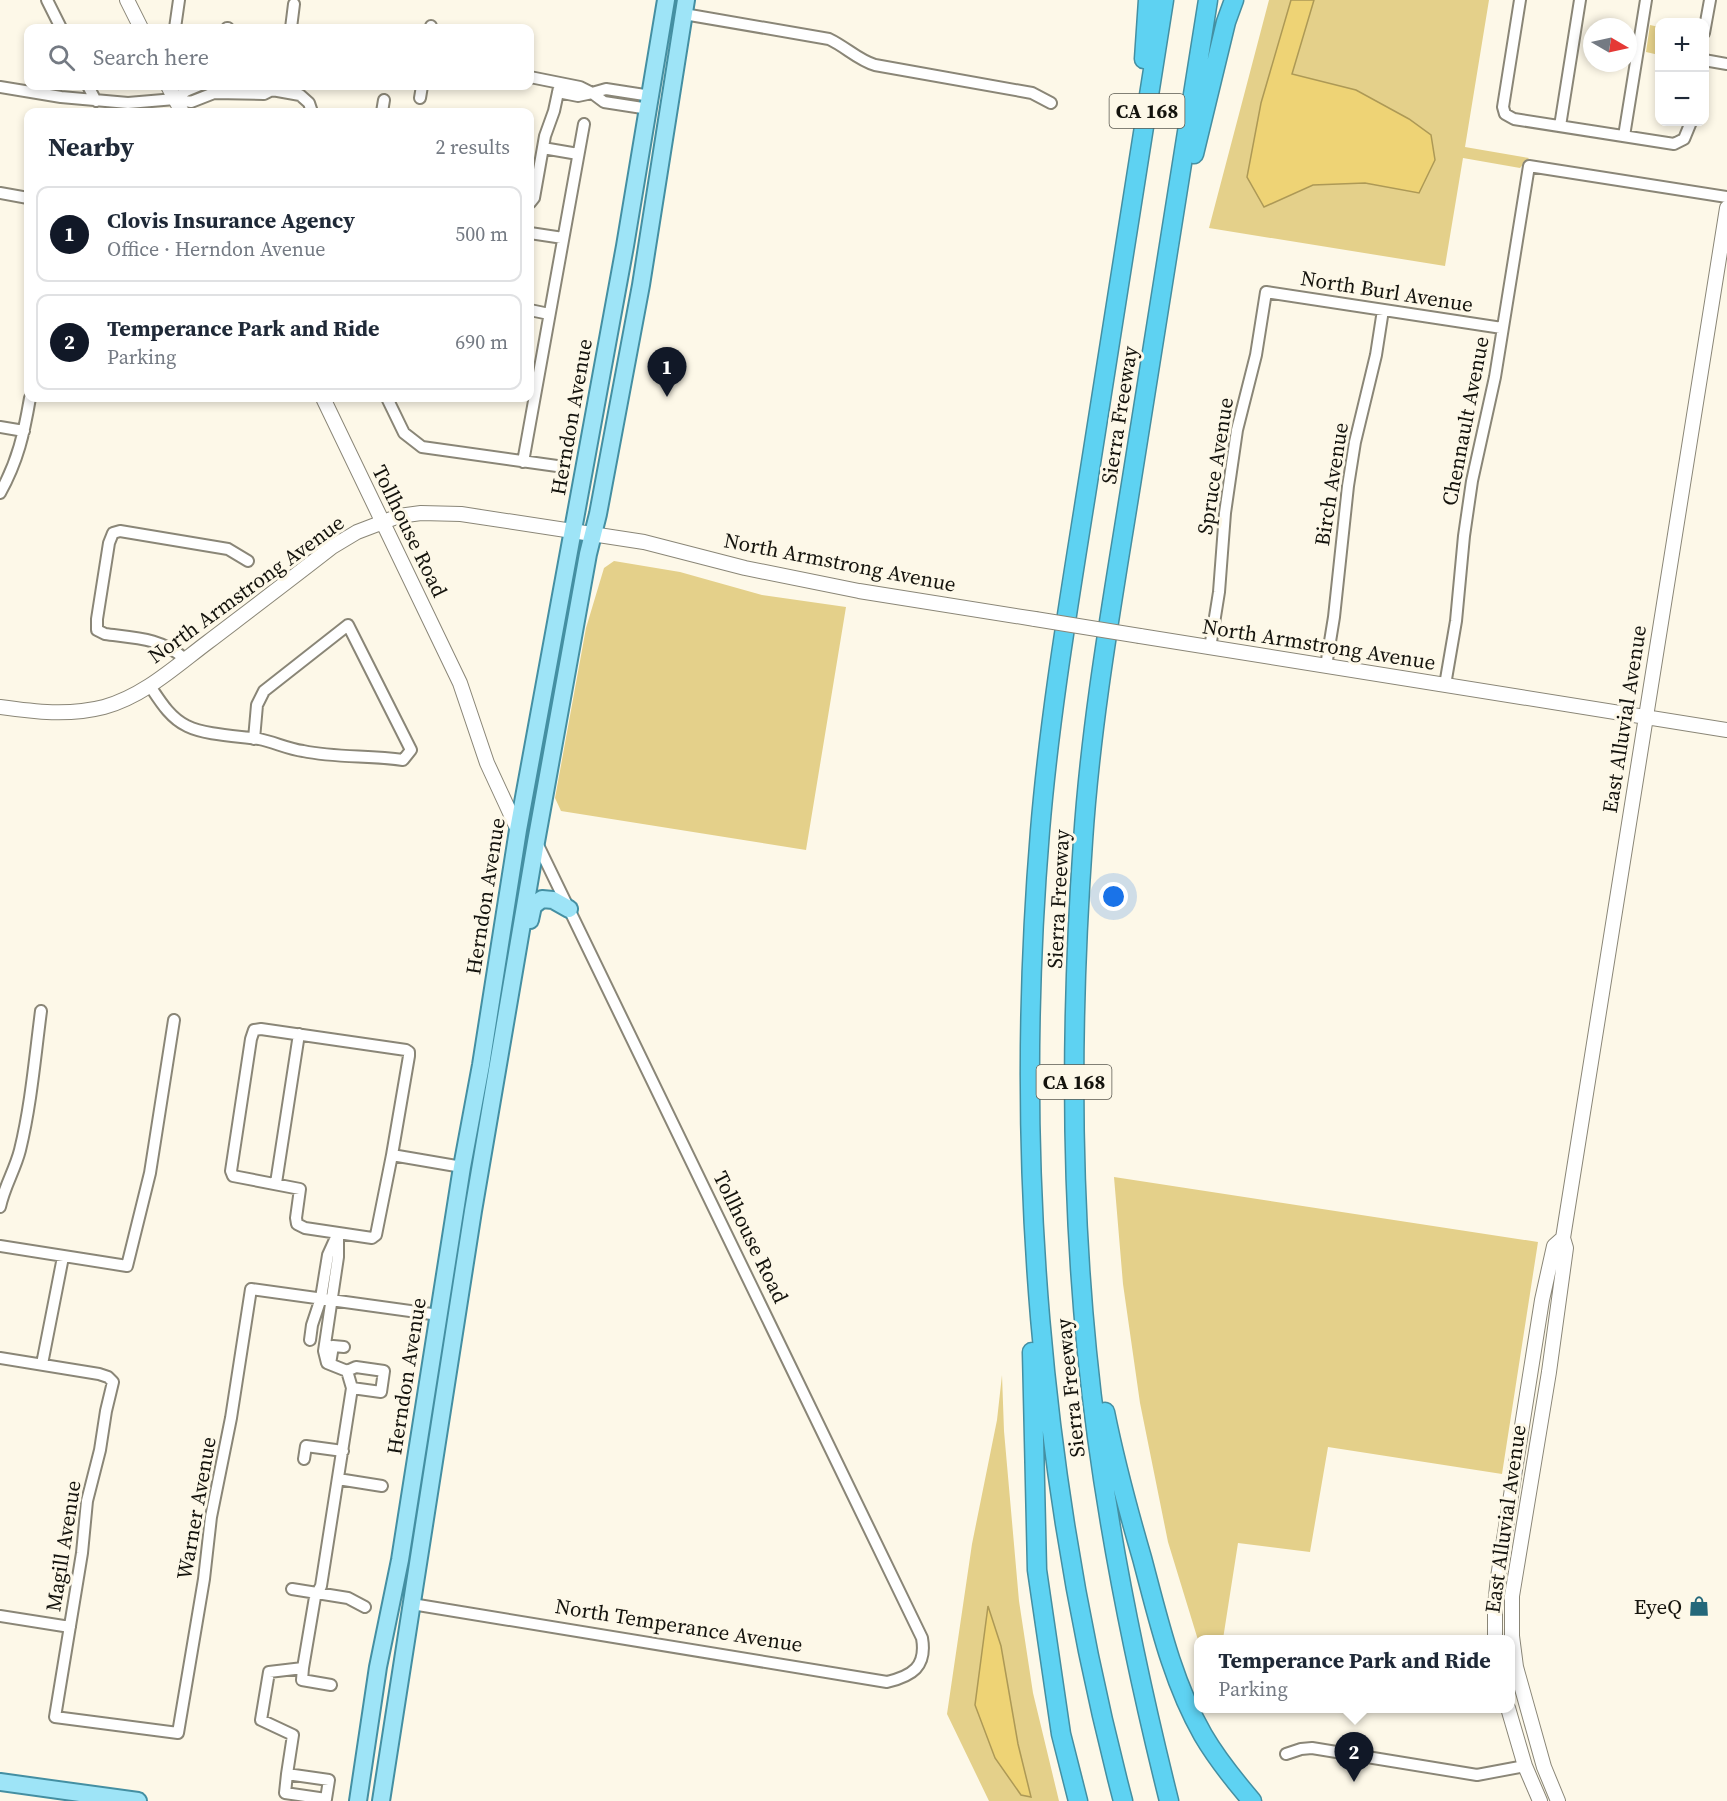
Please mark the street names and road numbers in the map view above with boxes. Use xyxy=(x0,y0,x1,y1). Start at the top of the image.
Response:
road number: CA 168 xyxy=(1110,94,1184,128)
street label: North Burl Avenue xyxy=(1299,263,1475,319)
street label: Chennault Avenue xyxy=(1434,334,1496,508)
street label: Herndon Avenue xyxy=(543,336,599,498)
street label: Sierra Freeway xyxy=(1094,344,1144,486)
street label: Spruce Avenue xyxy=(1190,395,1240,537)
street label: Birch Avenue xyxy=(1307,420,1355,548)
street label: Tollhouse Road xyxy=(366,460,455,602)
street label: North Armstrong Avenue xyxy=(142,508,350,670)
street label: North Armstrong Avenue xyxy=(722,525,958,599)
street label: North Armstrong Avenue xyxy=(1200,611,1438,677)
street label: East Alluvial Avenue xyxy=(1595,623,1653,815)
street label: Herndon Avenue xyxy=(458,815,512,977)
street label: Sierra Freeway xyxy=(1040,828,1076,969)
road number: CA 168 xyxy=(1036,1065,1112,1099)
street label: Tollhouse Road xyxy=(707,1166,796,1308)
street label: Herndon Avenue xyxy=(379,1295,433,1457)
street label: Sierra Freeway xyxy=(1048,1317,1092,1459)
street label: East Alluvial Avenue xyxy=(1477,1423,1533,1615)
street label: Warner Avenue xyxy=(169,1434,223,1582)
street label: Magill Avenue xyxy=(38,1478,88,1614)
street label: North Temperance Avenue xyxy=(553,1591,805,1659)

